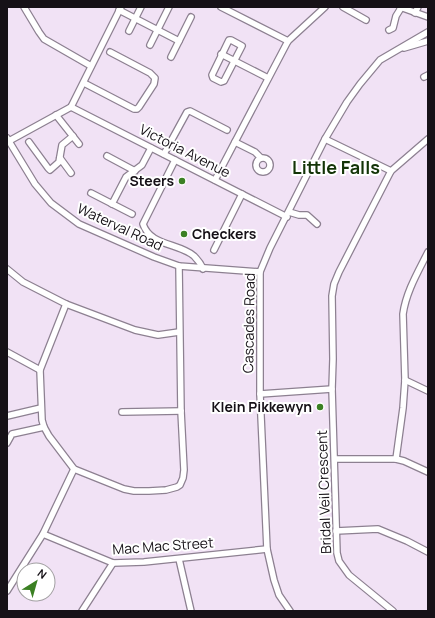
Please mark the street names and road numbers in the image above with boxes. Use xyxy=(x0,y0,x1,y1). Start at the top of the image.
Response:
street label: Victoria Avenue xyxy=(137,119,234,182)
street label: Waterval Road xyxy=(74,198,166,255)
street label: Cascades Road xyxy=(238,273,259,373)
street label: Bridal Veil Crescent xyxy=(312,429,335,554)
street label: Mac Mac Street xyxy=(112,532,215,559)

